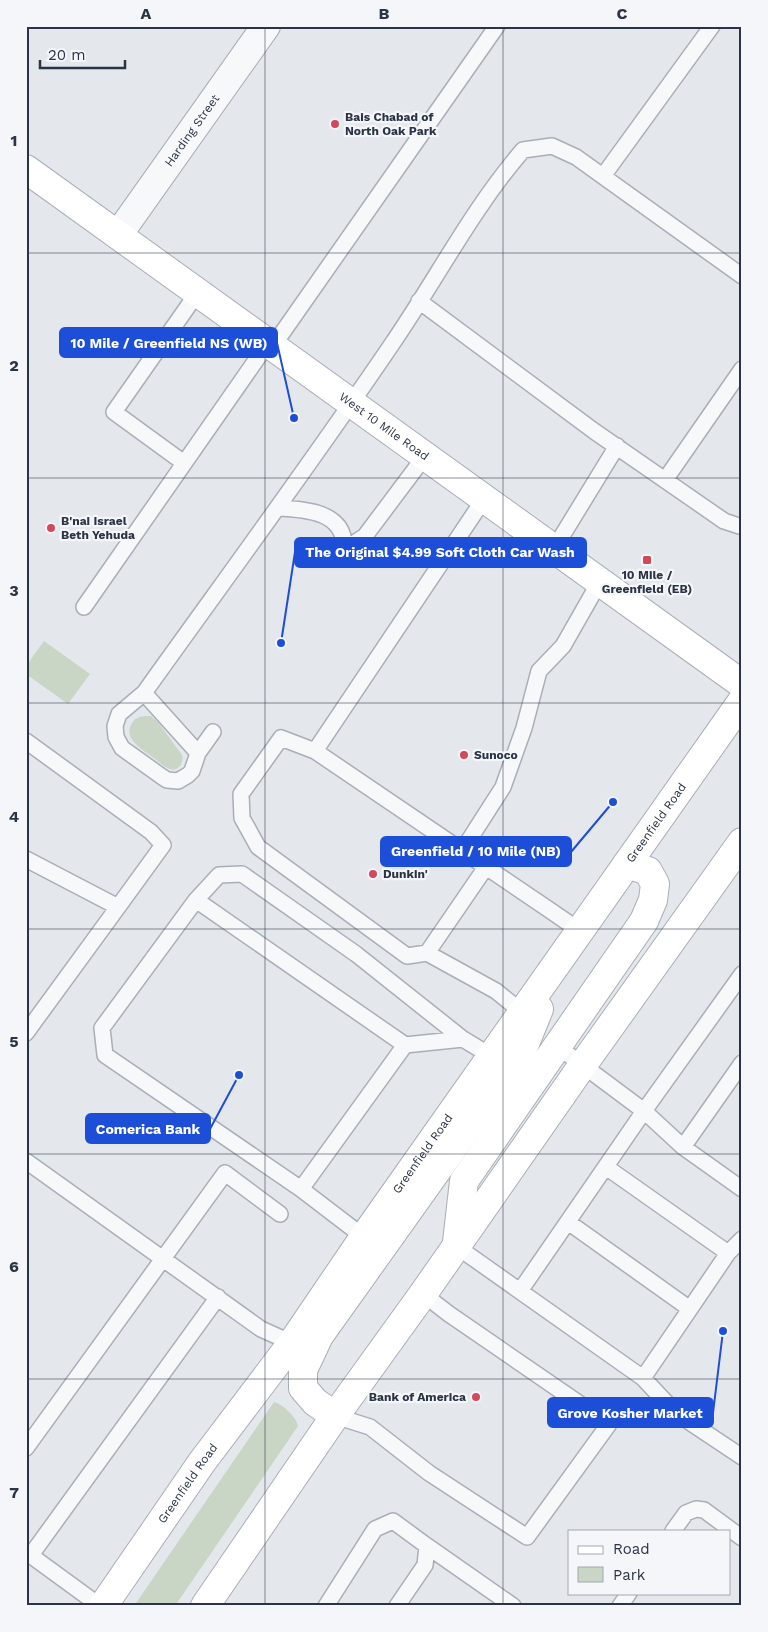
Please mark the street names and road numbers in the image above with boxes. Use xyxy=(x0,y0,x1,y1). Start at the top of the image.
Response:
street label: Harding Street xyxy=(162,92,222,169)
street label: West 10 Mile Road xyxy=(336,390,432,463)
street label: Greenfield Road xyxy=(623,780,689,865)
street label: Greenfield Road xyxy=(390,1111,456,1196)
street label: Greenfield Road xyxy=(155,1441,220,1526)

